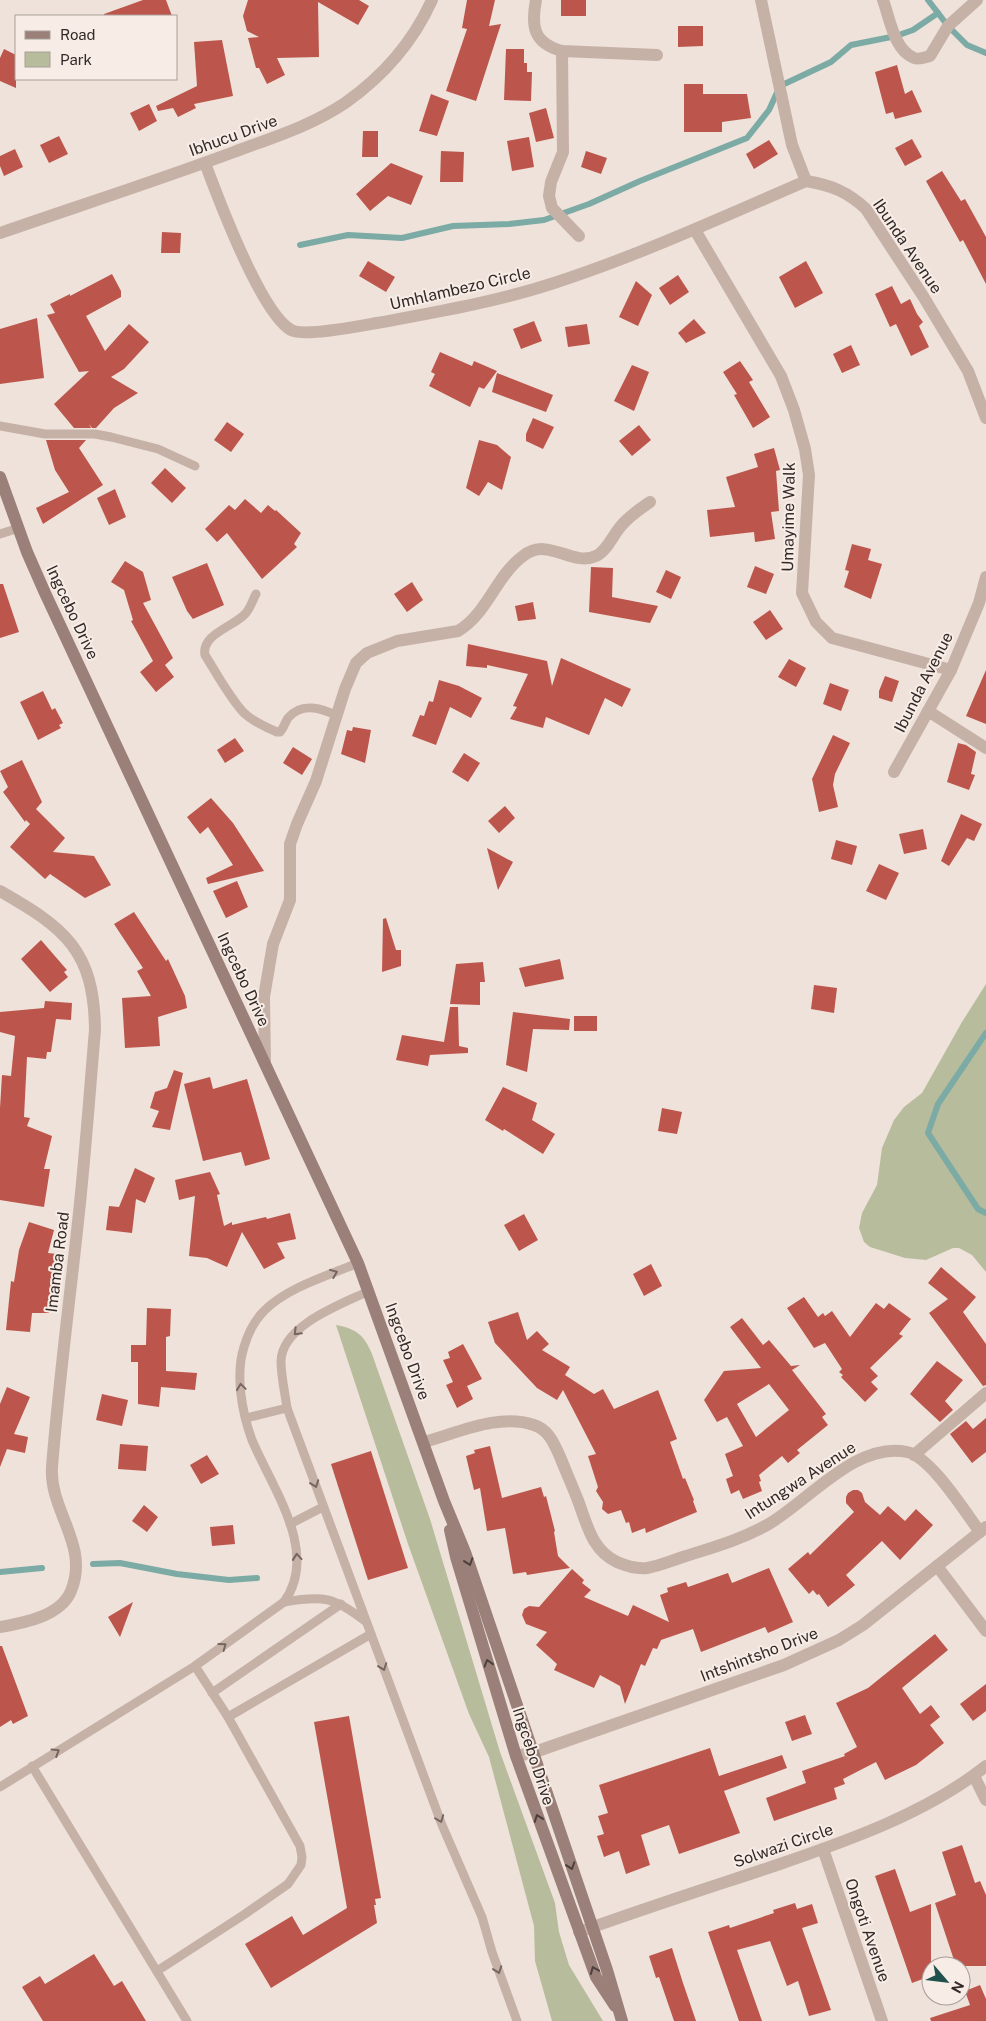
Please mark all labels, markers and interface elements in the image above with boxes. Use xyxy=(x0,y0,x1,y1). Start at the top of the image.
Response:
legend xyxy=(15,15,178,80)
text: Road xyxy=(60,26,96,43)
text: Park xyxy=(60,51,92,68)
street label: Ibhucu Drive xyxy=(186,111,280,160)
street label: Ibunda Avenue xyxy=(869,195,946,297)
street label: Umhlambezo Circle xyxy=(388,263,532,314)
street label: Umayime Walk xyxy=(778,462,799,572)
street label: Ingcebo Drive xyxy=(42,562,103,662)
street label: Ibunda Avenue xyxy=(890,629,957,736)
street label: Ingcebo Drive xyxy=(213,929,274,1029)
street label: Imamba Road xyxy=(42,1211,73,1313)
one-way arrow xyxy=(329,1269,338,1279)
street label: Ingcebo Drive xyxy=(381,1300,434,1402)
one-way arrow xyxy=(294,1326,303,1335)
one-way arrow xyxy=(236,1383,247,1391)
street label: Intungwa Avenue xyxy=(741,1438,859,1523)
one-way arrow xyxy=(309,1480,319,1488)
one-way arrow xyxy=(291,1553,302,1561)
one-way arrow xyxy=(463,1558,473,1566)
street label: Intshintsho Drive xyxy=(698,1623,821,1686)
one-way arrow xyxy=(217,1644,226,1652)
one-way arrow xyxy=(483,1660,493,1668)
one-way arrow xyxy=(377,1662,387,1671)
street label: Ingcebo Drive xyxy=(509,1705,558,1808)
one-way arrow xyxy=(51,1748,60,1758)
one-way arrow xyxy=(434,1814,444,1823)
one-way arrow xyxy=(534,1814,544,1823)
street label: Solwazi Circle xyxy=(731,1820,836,1871)
one-way arrow xyxy=(565,1861,575,1869)
street label: Ongoti Avenue xyxy=(841,1876,894,1984)
north arrow xyxy=(921,1956,971,2006)
one-way arrow xyxy=(492,1965,502,1974)
one-way arrow xyxy=(590,1967,600,1975)
text: N xyxy=(948,1979,967,1996)

